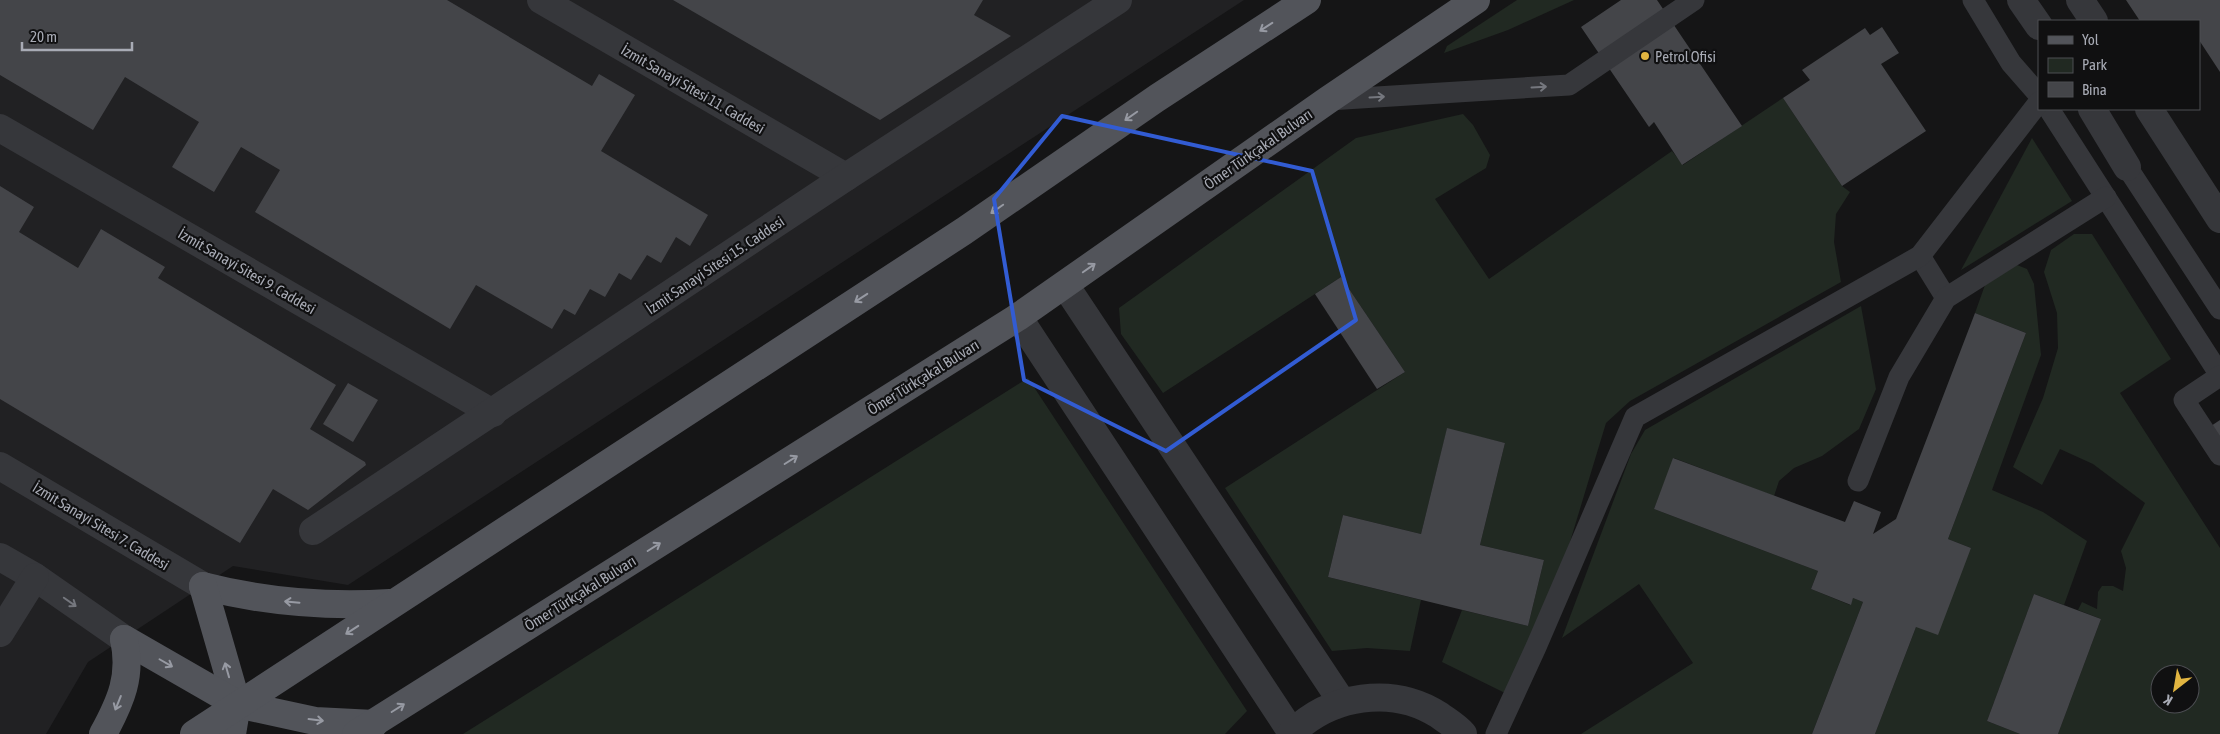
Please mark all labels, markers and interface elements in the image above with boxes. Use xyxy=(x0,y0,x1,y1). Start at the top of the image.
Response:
scale bar xyxy=(22,20,132,52)
legend xyxy=(2038,20,2200,110)
one-way arrow xyxy=(1259,22,1273,32)
text: 20 m xyxy=(30,28,57,45)
text: Yol xyxy=(2082,31,2099,48)
street label: İzmit Sanayi Sitesi 11. Caddesi xyxy=(618,41,768,137)
place label: Petrol Ofisi xyxy=(1655,48,1716,65)
marker: Petrol Ofisi xyxy=(1639,50,1651,62)
text: Park xyxy=(2082,56,2107,73)
text: Bina xyxy=(2082,81,2107,98)
one-way arrow xyxy=(1531,83,1547,92)
one-way arrow xyxy=(1369,92,1385,101)
street label: Ömer Türkçakal Bulvarı xyxy=(1201,105,1315,193)
one-way arrow xyxy=(1124,111,1138,121)
one-way arrow xyxy=(990,204,1004,214)
street label: İzmit Sanayi Sitesi 15. Caddesi xyxy=(643,212,787,318)
street label: İzmit Sanayi Sitesi 9. Caddesi xyxy=(175,225,319,317)
one-way arrow xyxy=(1082,263,1096,273)
one-way arrow xyxy=(854,293,868,303)
street label: Ömer Türkçakal Bulvarı xyxy=(864,336,982,418)
one-way arrow xyxy=(784,455,798,465)
street label: İzmit Sanayi Sitesi 7. Caddesi xyxy=(30,479,172,573)
one-way arrow xyxy=(646,542,660,552)
street label: Ömer Türkçakal Bulvarı xyxy=(521,552,639,634)
one-way arrow xyxy=(63,597,77,607)
one-way arrow xyxy=(284,597,300,607)
one-way arrow xyxy=(345,625,359,635)
one-way arrow xyxy=(159,659,173,669)
one-way arrow xyxy=(222,662,232,678)
north arrow xyxy=(2150,664,2200,714)
text: K xyxy=(2161,691,2175,709)
one-way arrow xyxy=(113,695,122,710)
one-way arrow xyxy=(390,703,404,713)
one-way arrow xyxy=(308,715,324,725)

